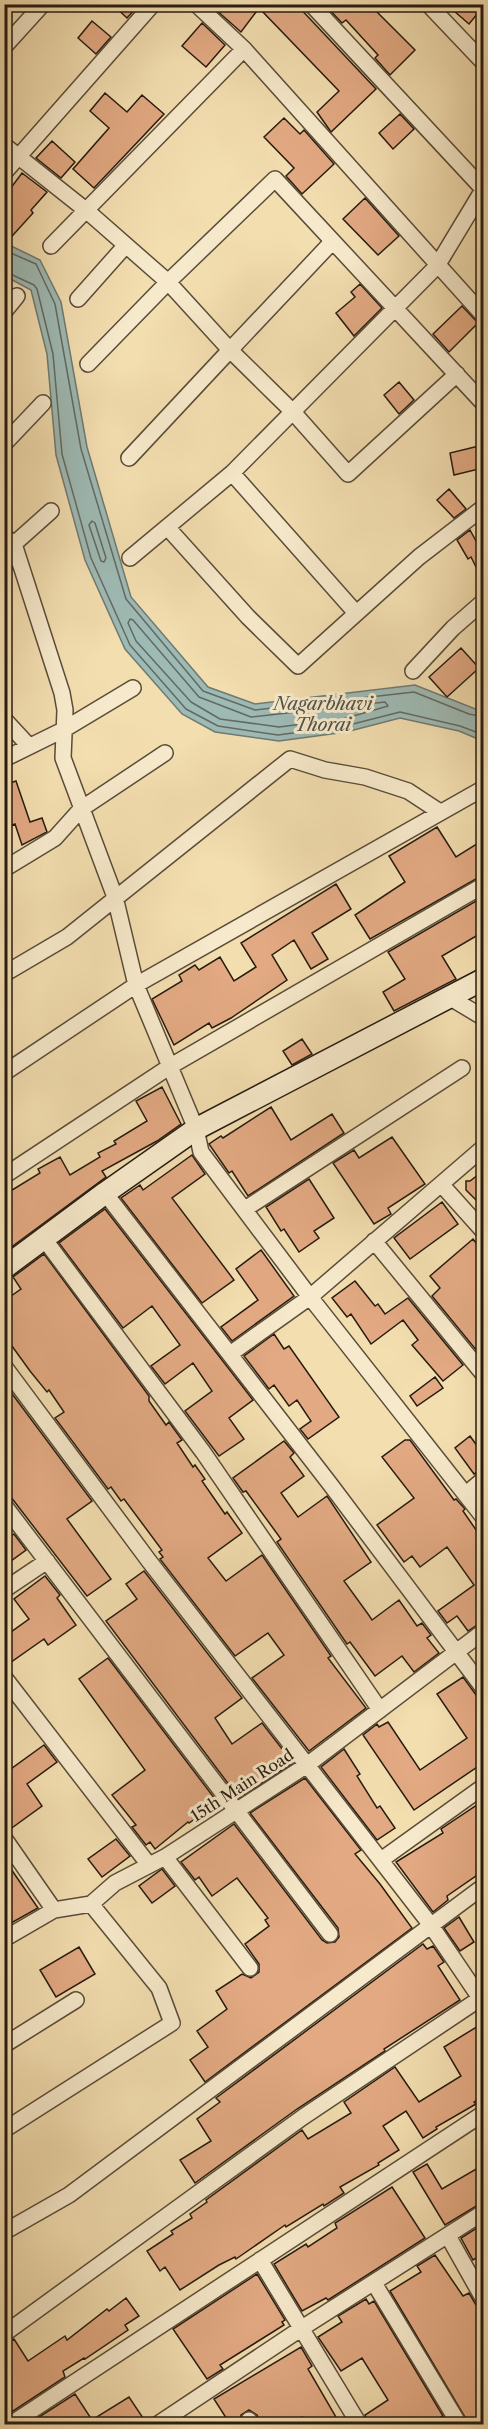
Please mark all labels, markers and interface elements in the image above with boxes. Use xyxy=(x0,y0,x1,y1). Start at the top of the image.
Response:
water label: Nagarbhavi Thorai xyxy=(271,693,374,736)
street label: 15th Main Road xyxy=(187,1744,297,1826)

